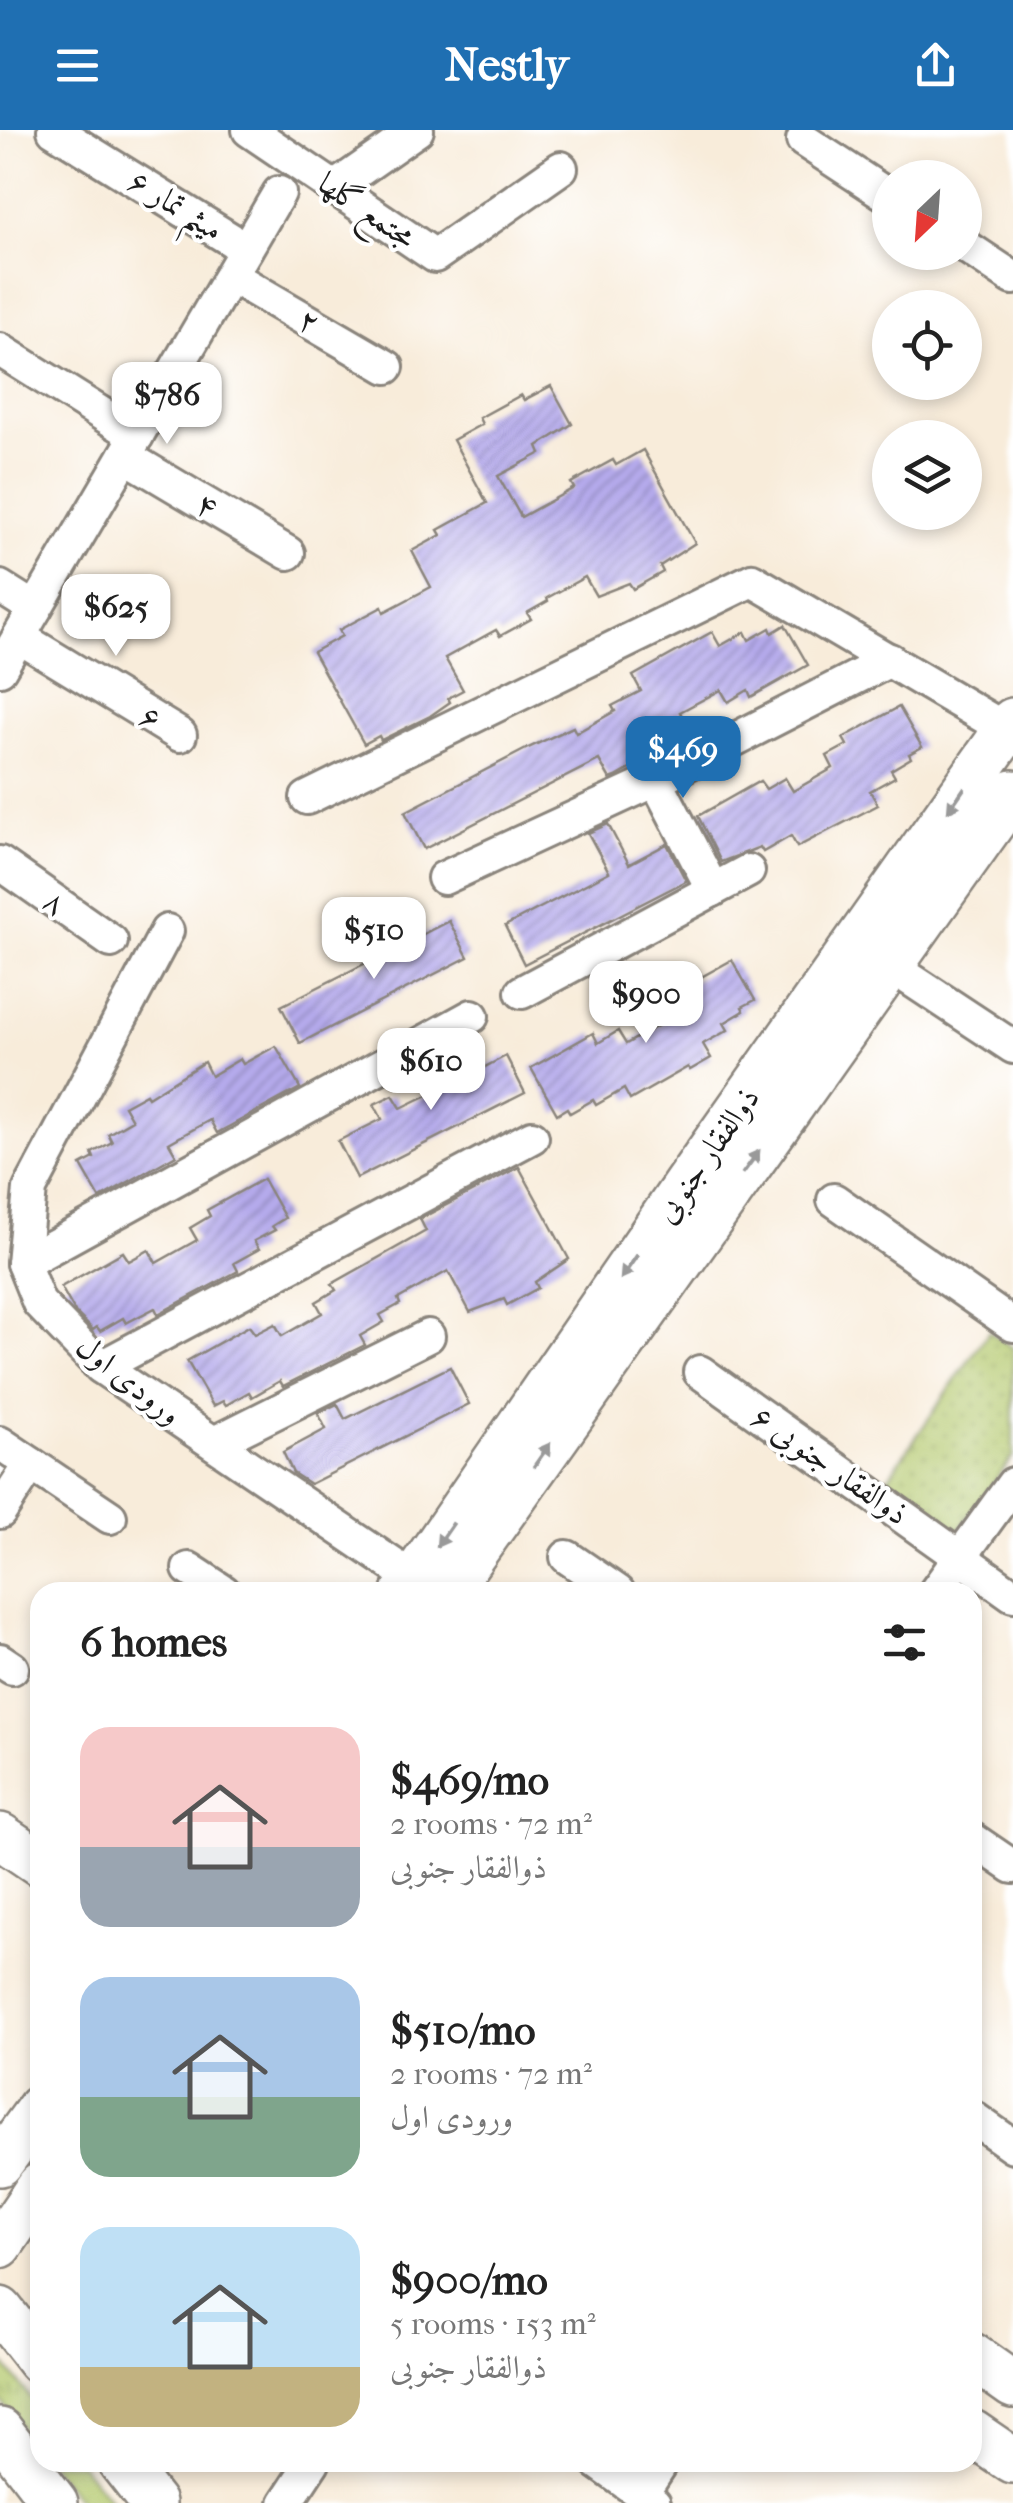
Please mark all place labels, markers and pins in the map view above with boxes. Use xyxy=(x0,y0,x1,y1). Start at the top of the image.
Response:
pin: $786 xyxy=(108,362,226,447)
pin: $625 xyxy=(57,574,175,659)
pin: $469 xyxy=(624,716,742,801)
pin: $510 xyxy=(315,897,433,982)
pin: $900 xyxy=(587,961,705,1046)
pin: $610 xyxy=(372,1028,490,1113)

